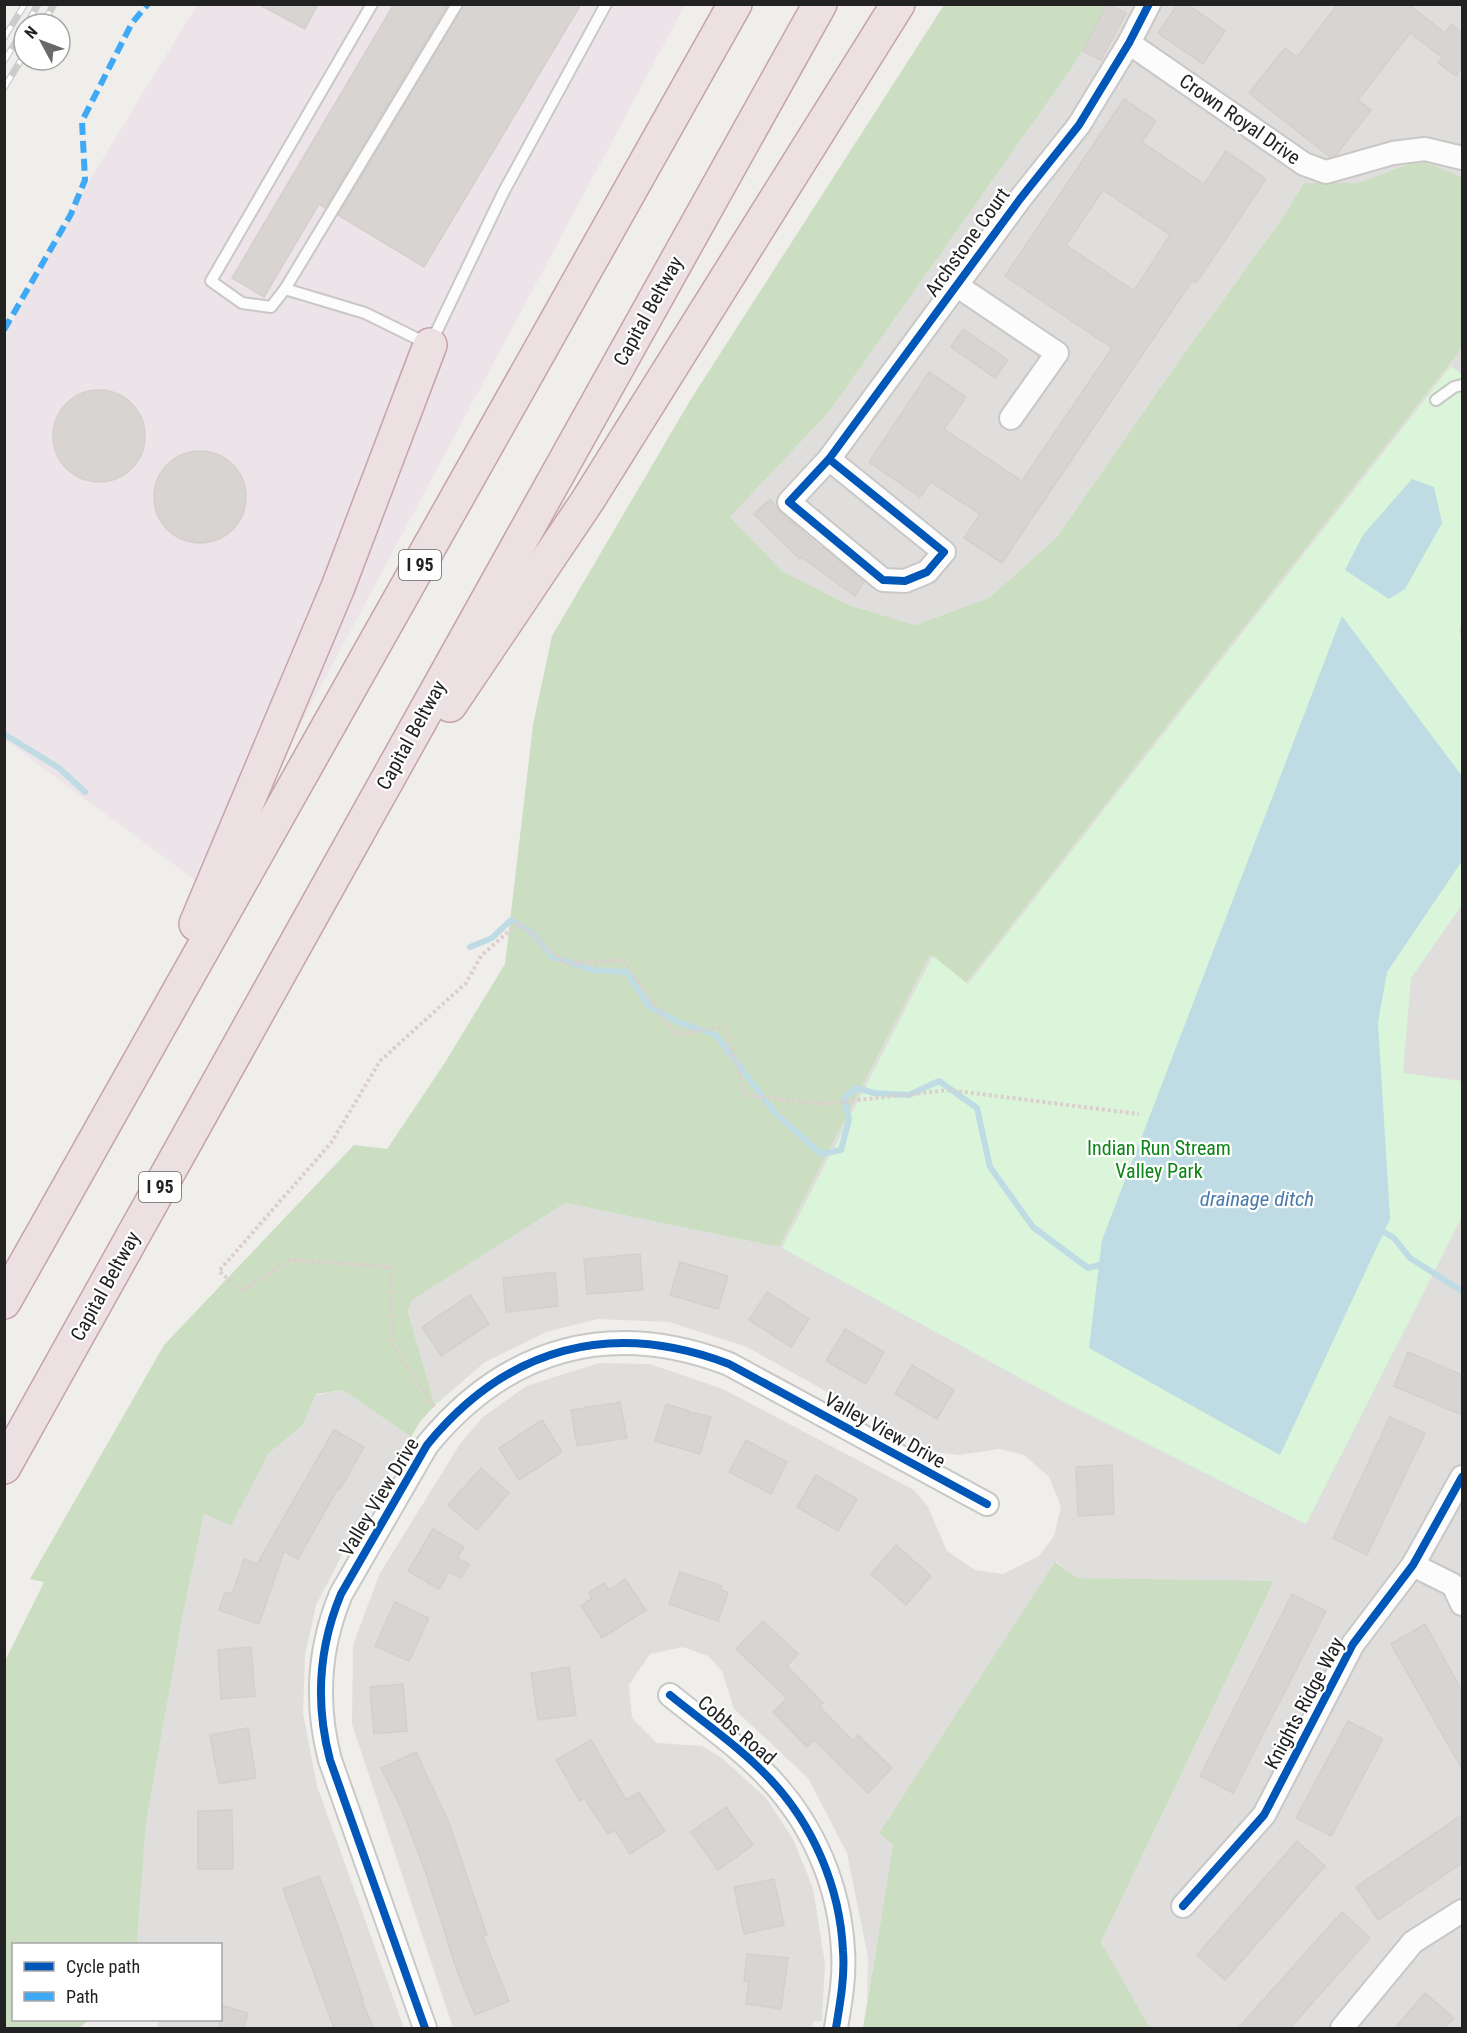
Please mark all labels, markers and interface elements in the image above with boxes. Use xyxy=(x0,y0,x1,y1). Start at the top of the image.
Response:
north arrow xyxy=(12,12,72,72)
text: N xyxy=(21,23,41,42)
street label: Crown Royal Drive xyxy=(1175,68,1305,170)
street label: Archstone Court xyxy=(920,183,1014,301)
street label: Capital Beltway xyxy=(608,252,688,370)
road number: I 95 xyxy=(399,550,441,580)
street label: Capital Beltway xyxy=(371,676,451,794)
park label: Indian Run Stream Valley Park xyxy=(1087,1136,1231,1183)
road number: I 95 xyxy=(139,1172,181,1202)
water label: drainage ditch xyxy=(1200,1187,1314,1211)
street label: Capital Beltway xyxy=(65,1227,145,1345)
street label: Valley View Drive xyxy=(820,1387,950,1473)
street label: Valley View Drive xyxy=(334,1433,424,1561)
street label: Knights Ridge Way xyxy=(1259,1633,1349,1773)
street label: Cobbs Road xyxy=(693,1690,781,1770)
legend xyxy=(12,1943,222,2021)
text: Cycle path xyxy=(66,1956,140,1977)
text: Path xyxy=(66,1986,99,2007)

